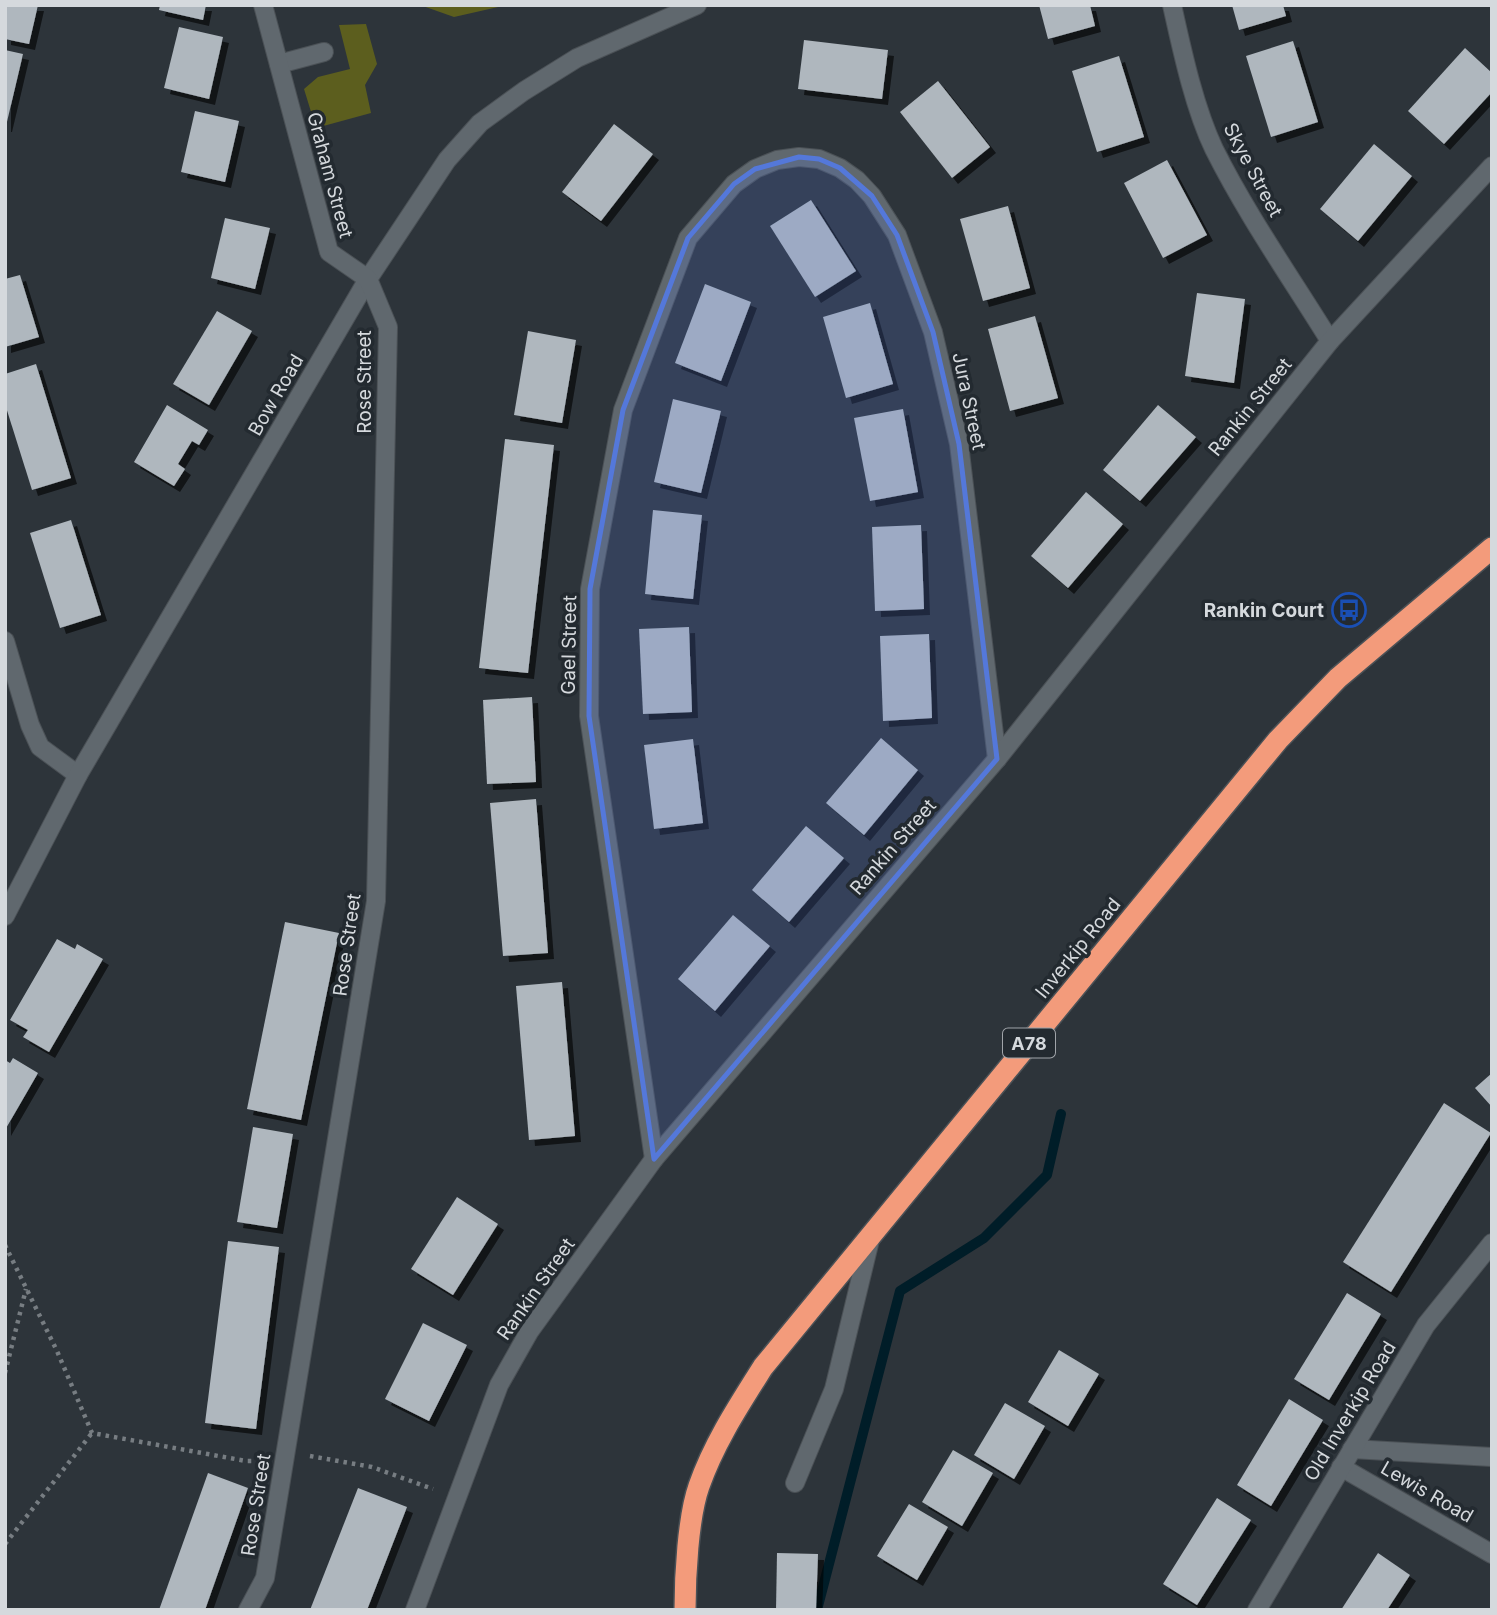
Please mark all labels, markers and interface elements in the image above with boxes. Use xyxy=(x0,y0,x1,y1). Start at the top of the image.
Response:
street label: Graham Street xyxy=(302,109,358,241)
street label: Skye Street xyxy=(1219,119,1287,221)
street label: Rose Street xyxy=(353,330,376,434)
street label: Bow Road xyxy=(243,350,309,440)
street label: Jura Street xyxy=(947,350,991,452)
street label: Rankin Street xyxy=(1204,353,1296,461)
bus stop icon: Rankin Court xyxy=(1330,591,1368,629)
street label: Gael Street xyxy=(557,595,581,695)
place label: Rankin Court xyxy=(1204,599,1324,622)
street label: Rankin Street xyxy=(845,794,941,900)
street label: Rose Street xyxy=(328,892,366,998)
street label: Inverkip Road xyxy=(1030,893,1126,1003)
road number: A78 xyxy=(1003,1028,1055,1058)
street label: Rankin Street xyxy=(492,1234,580,1344)
street label: Old Inverkip Road xyxy=(1299,1337,1401,1485)
street label: Rose Street xyxy=(237,1452,275,1558)
street label: Lewis Road xyxy=(1377,1456,1477,1528)

